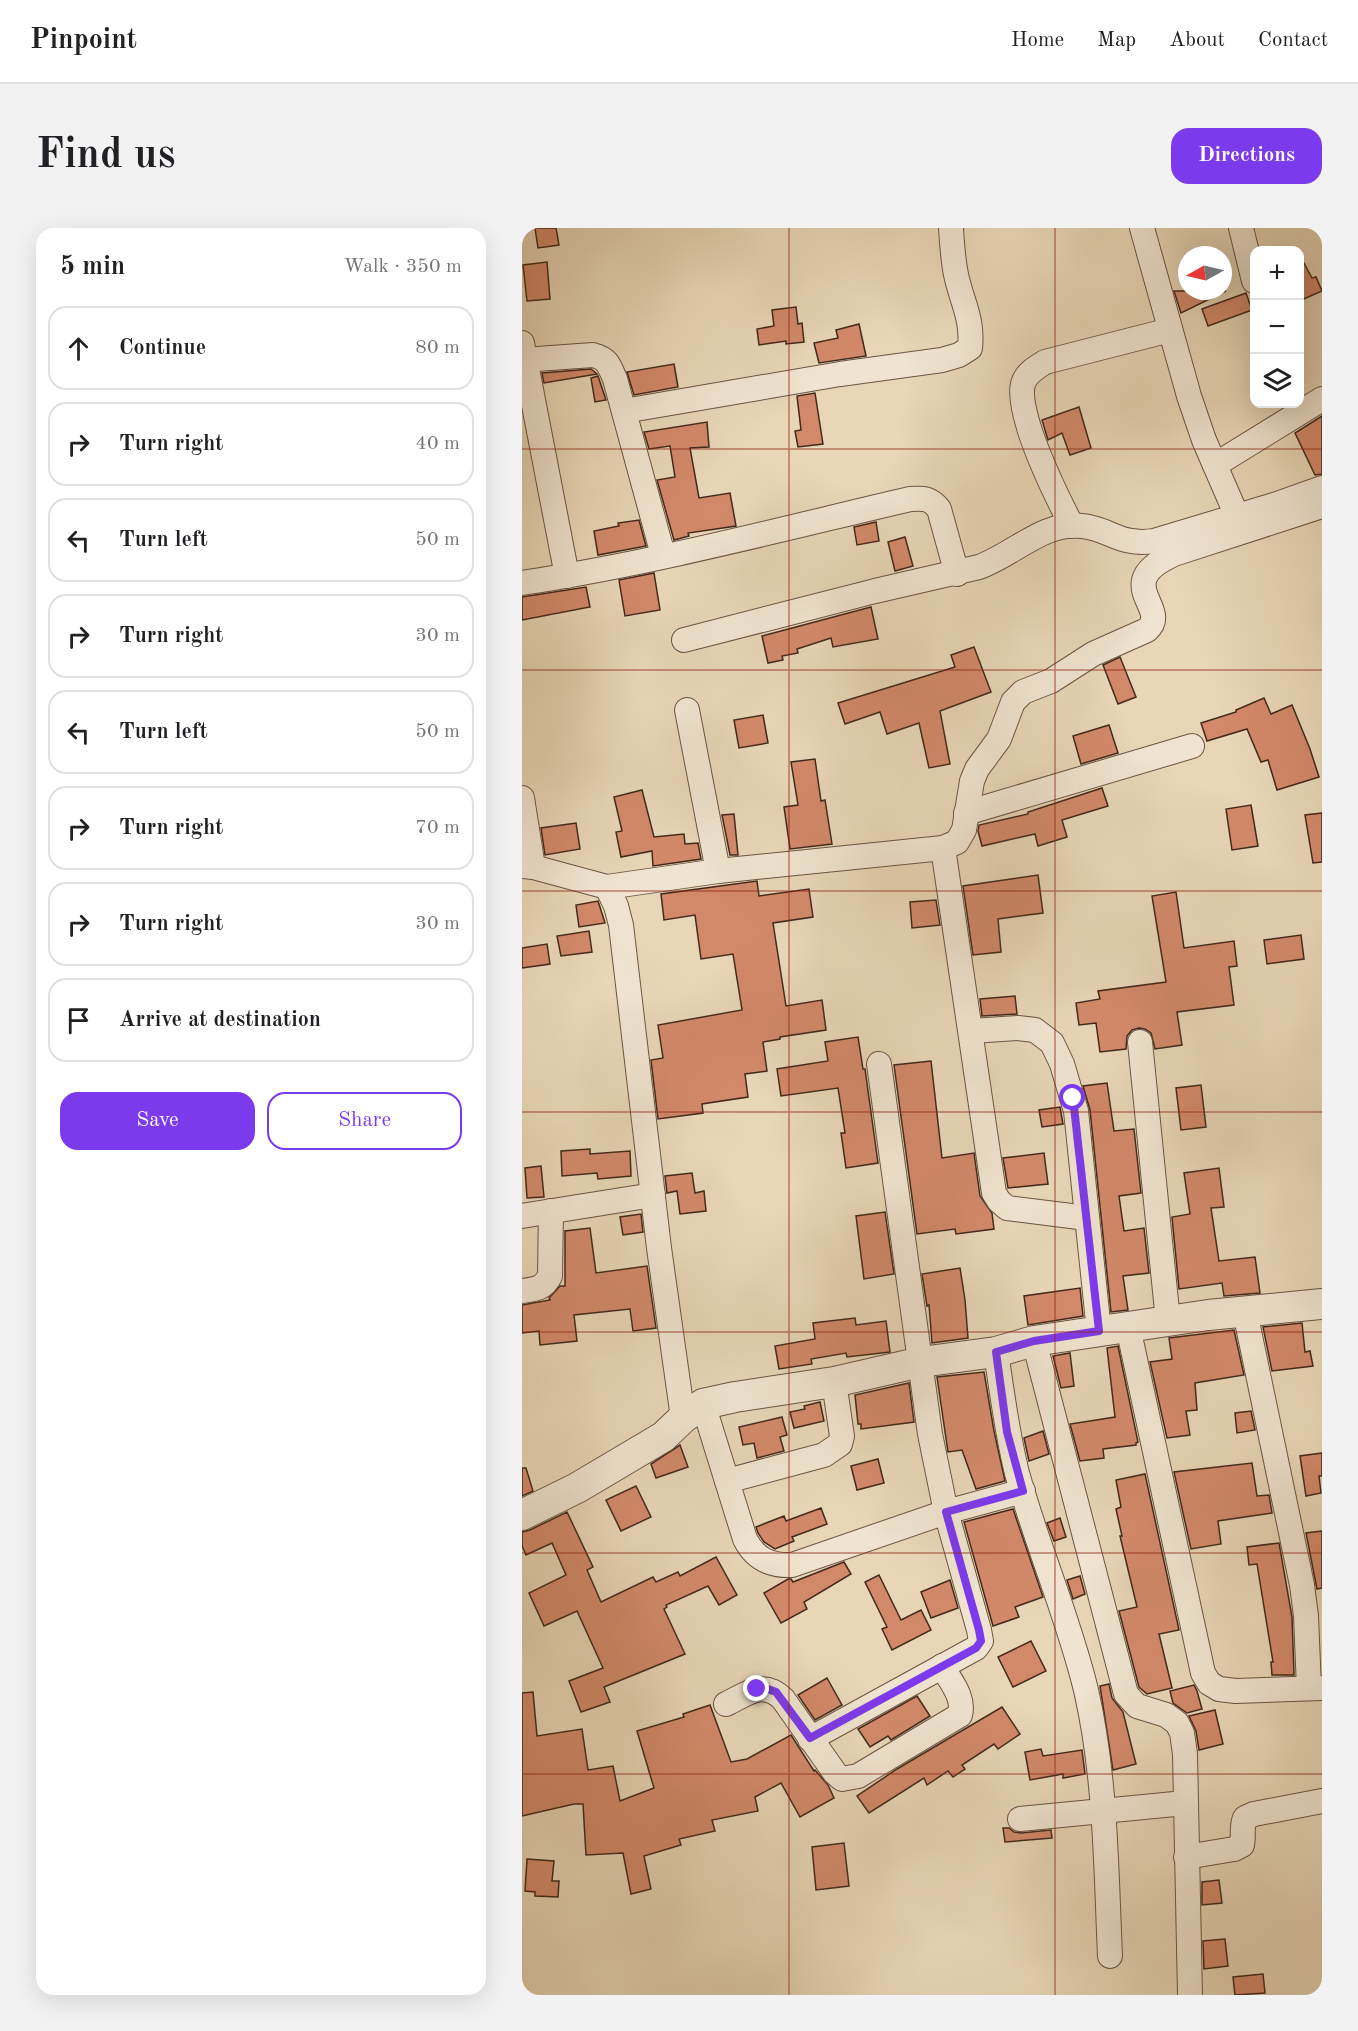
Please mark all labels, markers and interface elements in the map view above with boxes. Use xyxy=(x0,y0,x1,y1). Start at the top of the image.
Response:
text: Pinpoint xyxy=(30,27,137,55)
text: Home xyxy=(1011,30,1064,51)
text: Map xyxy=(1097,30,1136,51)
text: About xyxy=(1169,30,1225,51)
text: Contact xyxy=(1258,30,1328,51)
button: Directions xyxy=(1171,128,1322,184)
text: Find us xyxy=(36,135,175,177)
north arrow xyxy=(1178,246,1232,300)
map controls xyxy=(1250,246,1304,408)
button: + xyxy=(1250,246,1304,300)
text: 5 min xyxy=(60,254,125,280)
text: Walk · 350 m xyxy=(343,257,462,277)
button: − xyxy=(1250,300,1304,354)
icon: ahead xyxy=(62,332,95,365)
text: Continue xyxy=(119,337,206,359)
text: 80 m xyxy=(415,338,460,358)
button: layers xyxy=(1250,354,1304,408)
icon: right xyxy=(62,428,95,461)
text: Turn right xyxy=(119,433,223,455)
text: 40 m xyxy=(415,434,460,454)
icon: left xyxy=(62,524,95,557)
text: Turn left xyxy=(119,529,208,551)
text: 50 m xyxy=(415,530,460,550)
icon: right xyxy=(62,620,95,653)
text: Turn right xyxy=(119,625,223,647)
text: 30 m xyxy=(415,626,460,646)
icon: left xyxy=(62,716,95,749)
text: Turn left xyxy=(119,721,208,743)
text: 50 m xyxy=(415,722,460,742)
icon: right xyxy=(62,812,95,845)
text: Turn right xyxy=(119,817,223,839)
text: 70 m xyxy=(415,818,460,838)
icon: right xyxy=(62,908,95,941)
text: Turn right xyxy=(119,913,223,935)
text: 30 m xyxy=(415,914,460,934)
icon: arrive xyxy=(62,1004,95,1037)
text: Arrive at destination xyxy=(119,1009,321,1031)
route start xyxy=(1059,1084,1085,1110)
button: Save xyxy=(60,1092,255,1150)
button: Share xyxy=(267,1092,462,1150)
route end xyxy=(743,1675,769,1701)

